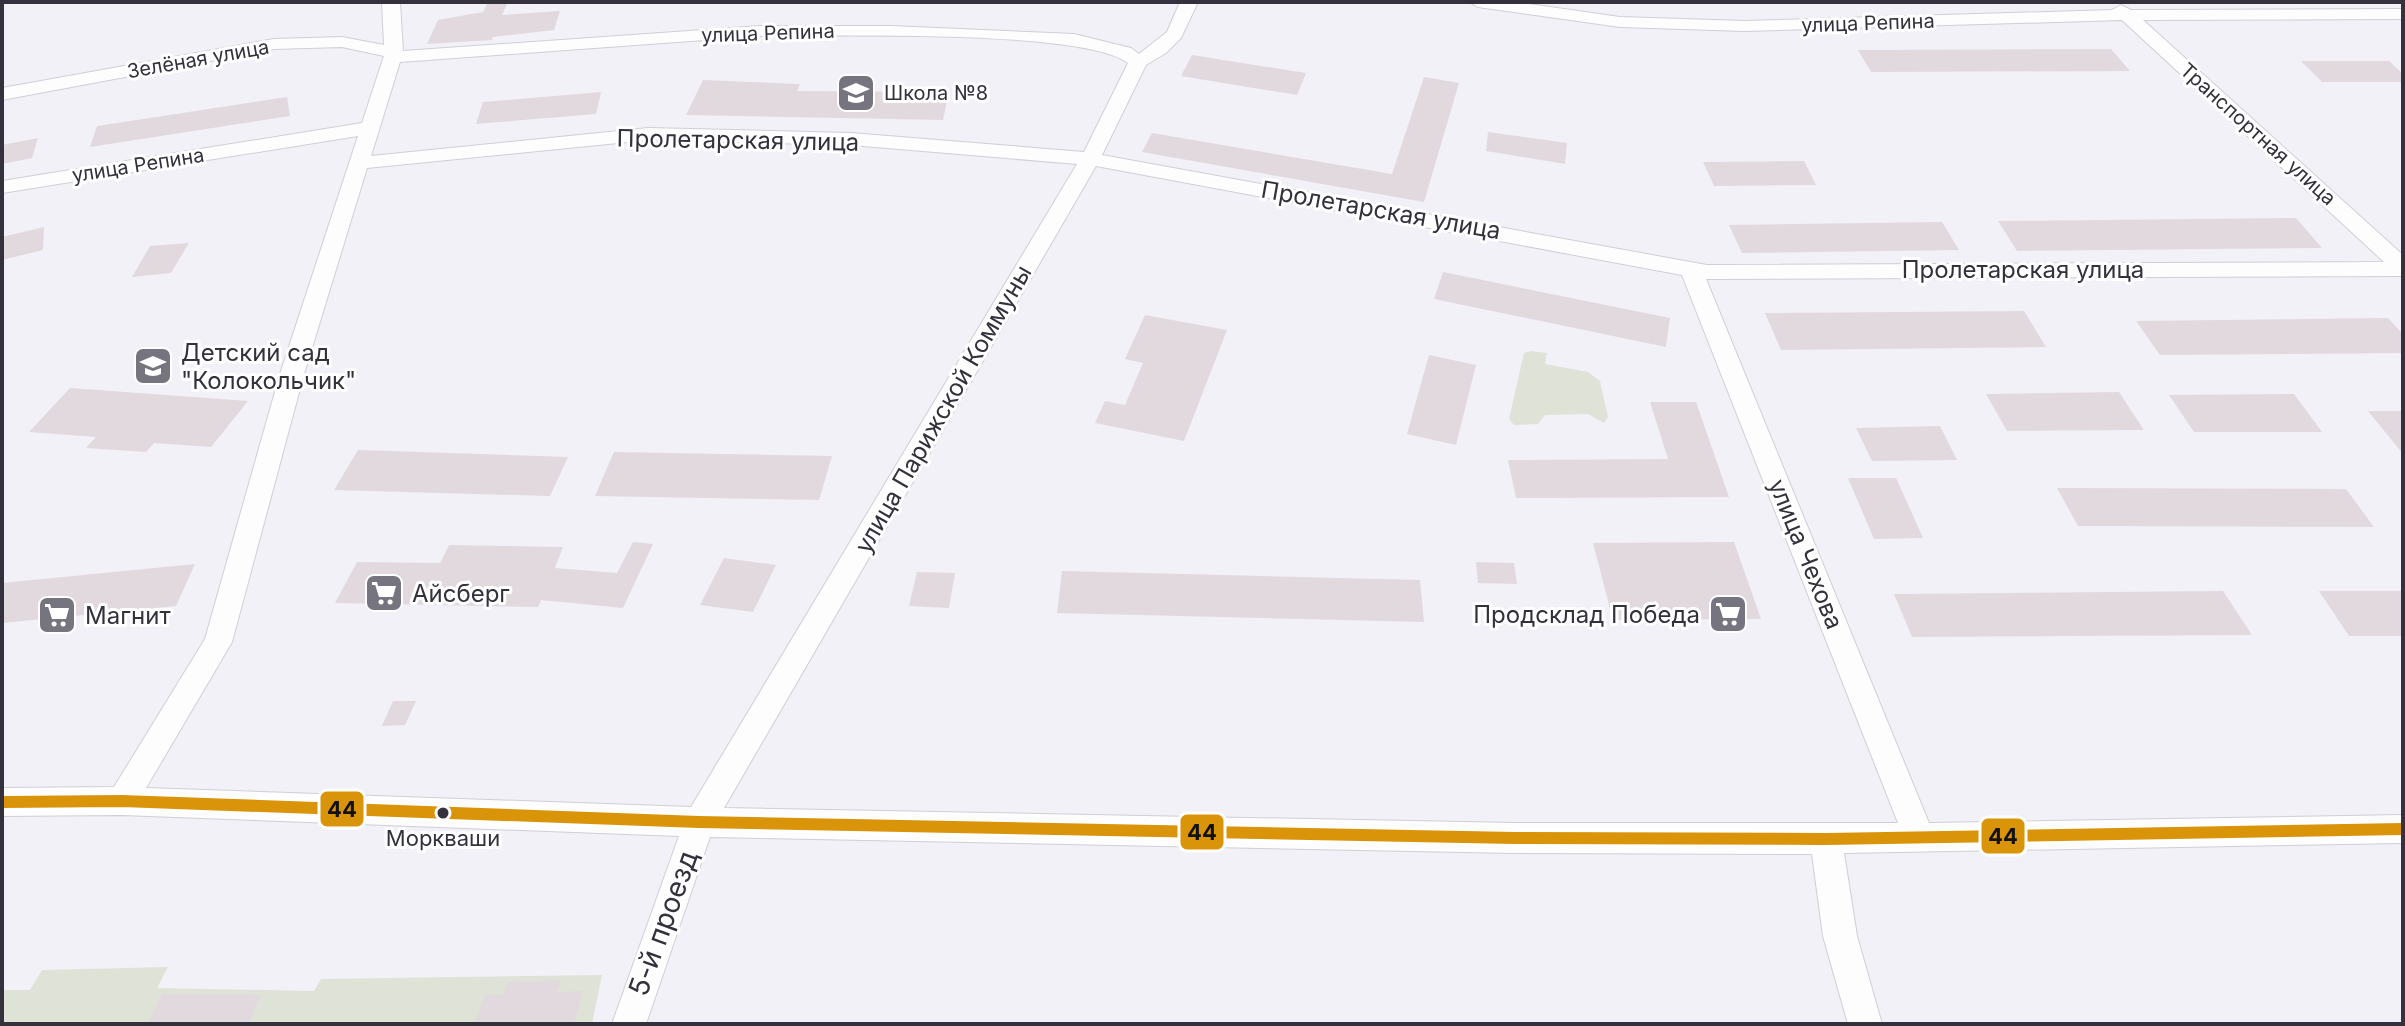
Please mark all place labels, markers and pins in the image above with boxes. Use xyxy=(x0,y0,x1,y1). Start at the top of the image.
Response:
school or university icon: Школа №8 xyxy=(835,72,877,114)
place label: Школа №8 xyxy=(884,81,988,105)
place label: Детский сад "Колокольчик" xyxy=(181,338,356,395)
school or university icon: Детский сад "Колокольчик" xyxy=(132,345,174,387)
supermarket icon: Айсберг xyxy=(363,572,405,614)
place label: Айсберг xyxy=(412,579,510,608)
supermarket icon: Продсклад Победа xyxy=(1707,593,1749,635)
supermarket icon: Магнит xyxy=(36,594,78,636)
place label: Продсклад Победа xyxy=(1473,600,1700,629)
place label: Магнит xyxy=(85,601,171,630)
marker: Моркваши xyxy=(435,805,451,821)
place label: Моркваши xyxy=(386,825,500,851)

